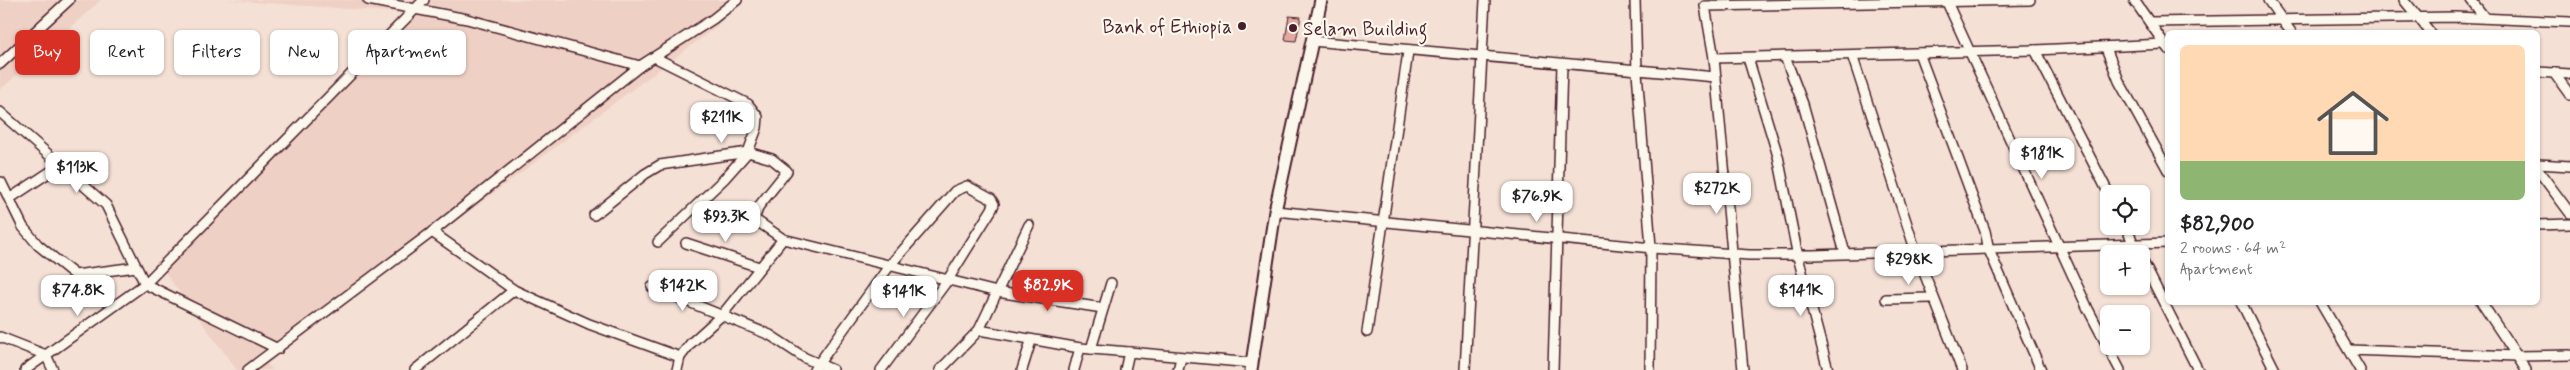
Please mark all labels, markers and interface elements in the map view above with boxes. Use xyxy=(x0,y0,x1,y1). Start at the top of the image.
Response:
place label: Bank of Ethiopia xyxy=(1102,15,1232,40)
place label: Selam Building xyxy=(1303,17,1427,45)
marker: Bank of Ethiopia xyxy=(1236,20,1248,32)
marker: Selam Building xyxy=(1287,22,1299,34)
chip: Buy xyxy=(15,30,80,75)
chip: Rent xyxy=(90,30,164,75)
chip: Filters xyxy=(174,30,260,75)
chip: New xyxy=(270,30,338,75)
chip: Apartment xyxy=(348,30,466,75)
icon: home xyxy=(2308,78,2398,168)
pin: $211K xyxy=(687,102,757,144)
text: $211K xyxy=(701,107,743,128)
pin: $181K xyxy=(2007,138,2077,180)
text: $181K xyxy=(2021,143,2063,164)
pin: $113K xyxy=(42,152,112,194)
text: $113K xyxy=(56,157,98,178)
pin: $272K xyxy=(1682,172,1752,215)
text: $272K xyxy=(1694,178,1740,199)
pin: $76.9K xyxy=(1496,180,1578,223)
map controls xyxy=(2100,185,2150,355)
button: locate xyxy=(2100,185,2150,235)
text: $76.9K xyxy=(1512,186,1562,207)
pin: $93.3K xyxy=(685,200,767,243)
text: $93.3K xyxy=(703,206,749,227)
text: $82,900 xyxy=(2180,210,2255,238)
text: 2 rooms · 64 m² xyxy=(2180,238,2286,259)
pin: $298K xyxy=(1874,244,1944,286)
button: + xyxy=(2100,245,2150,295)
text: $298K xyxy=(1886,249,1932,270)
text: Apartment xyxy=(2180,259,2253,280)
pin: $142K xyxy=(648,270,718,312)
pin: $82.9K xyxy=(1007,270,1089,312)
pin: $74.8K xyxy=(37,274,119,317)
pin: $141K xyxy=(1766,274,1836,317)
text: $142K xyxy=(659,275,707,296)
text: $82.9K xyxy=(1023,275,1073,296)
pin: $141K xyxy=(869,276,939,318)
text: $74.8K xyxy=(52,280,104,301)
text: $141K xyxy=(1779,280,1823,301)
text: $141K xyxy=(882,281,926,302)
button: − xyxy=(2100,305,2150,355)

